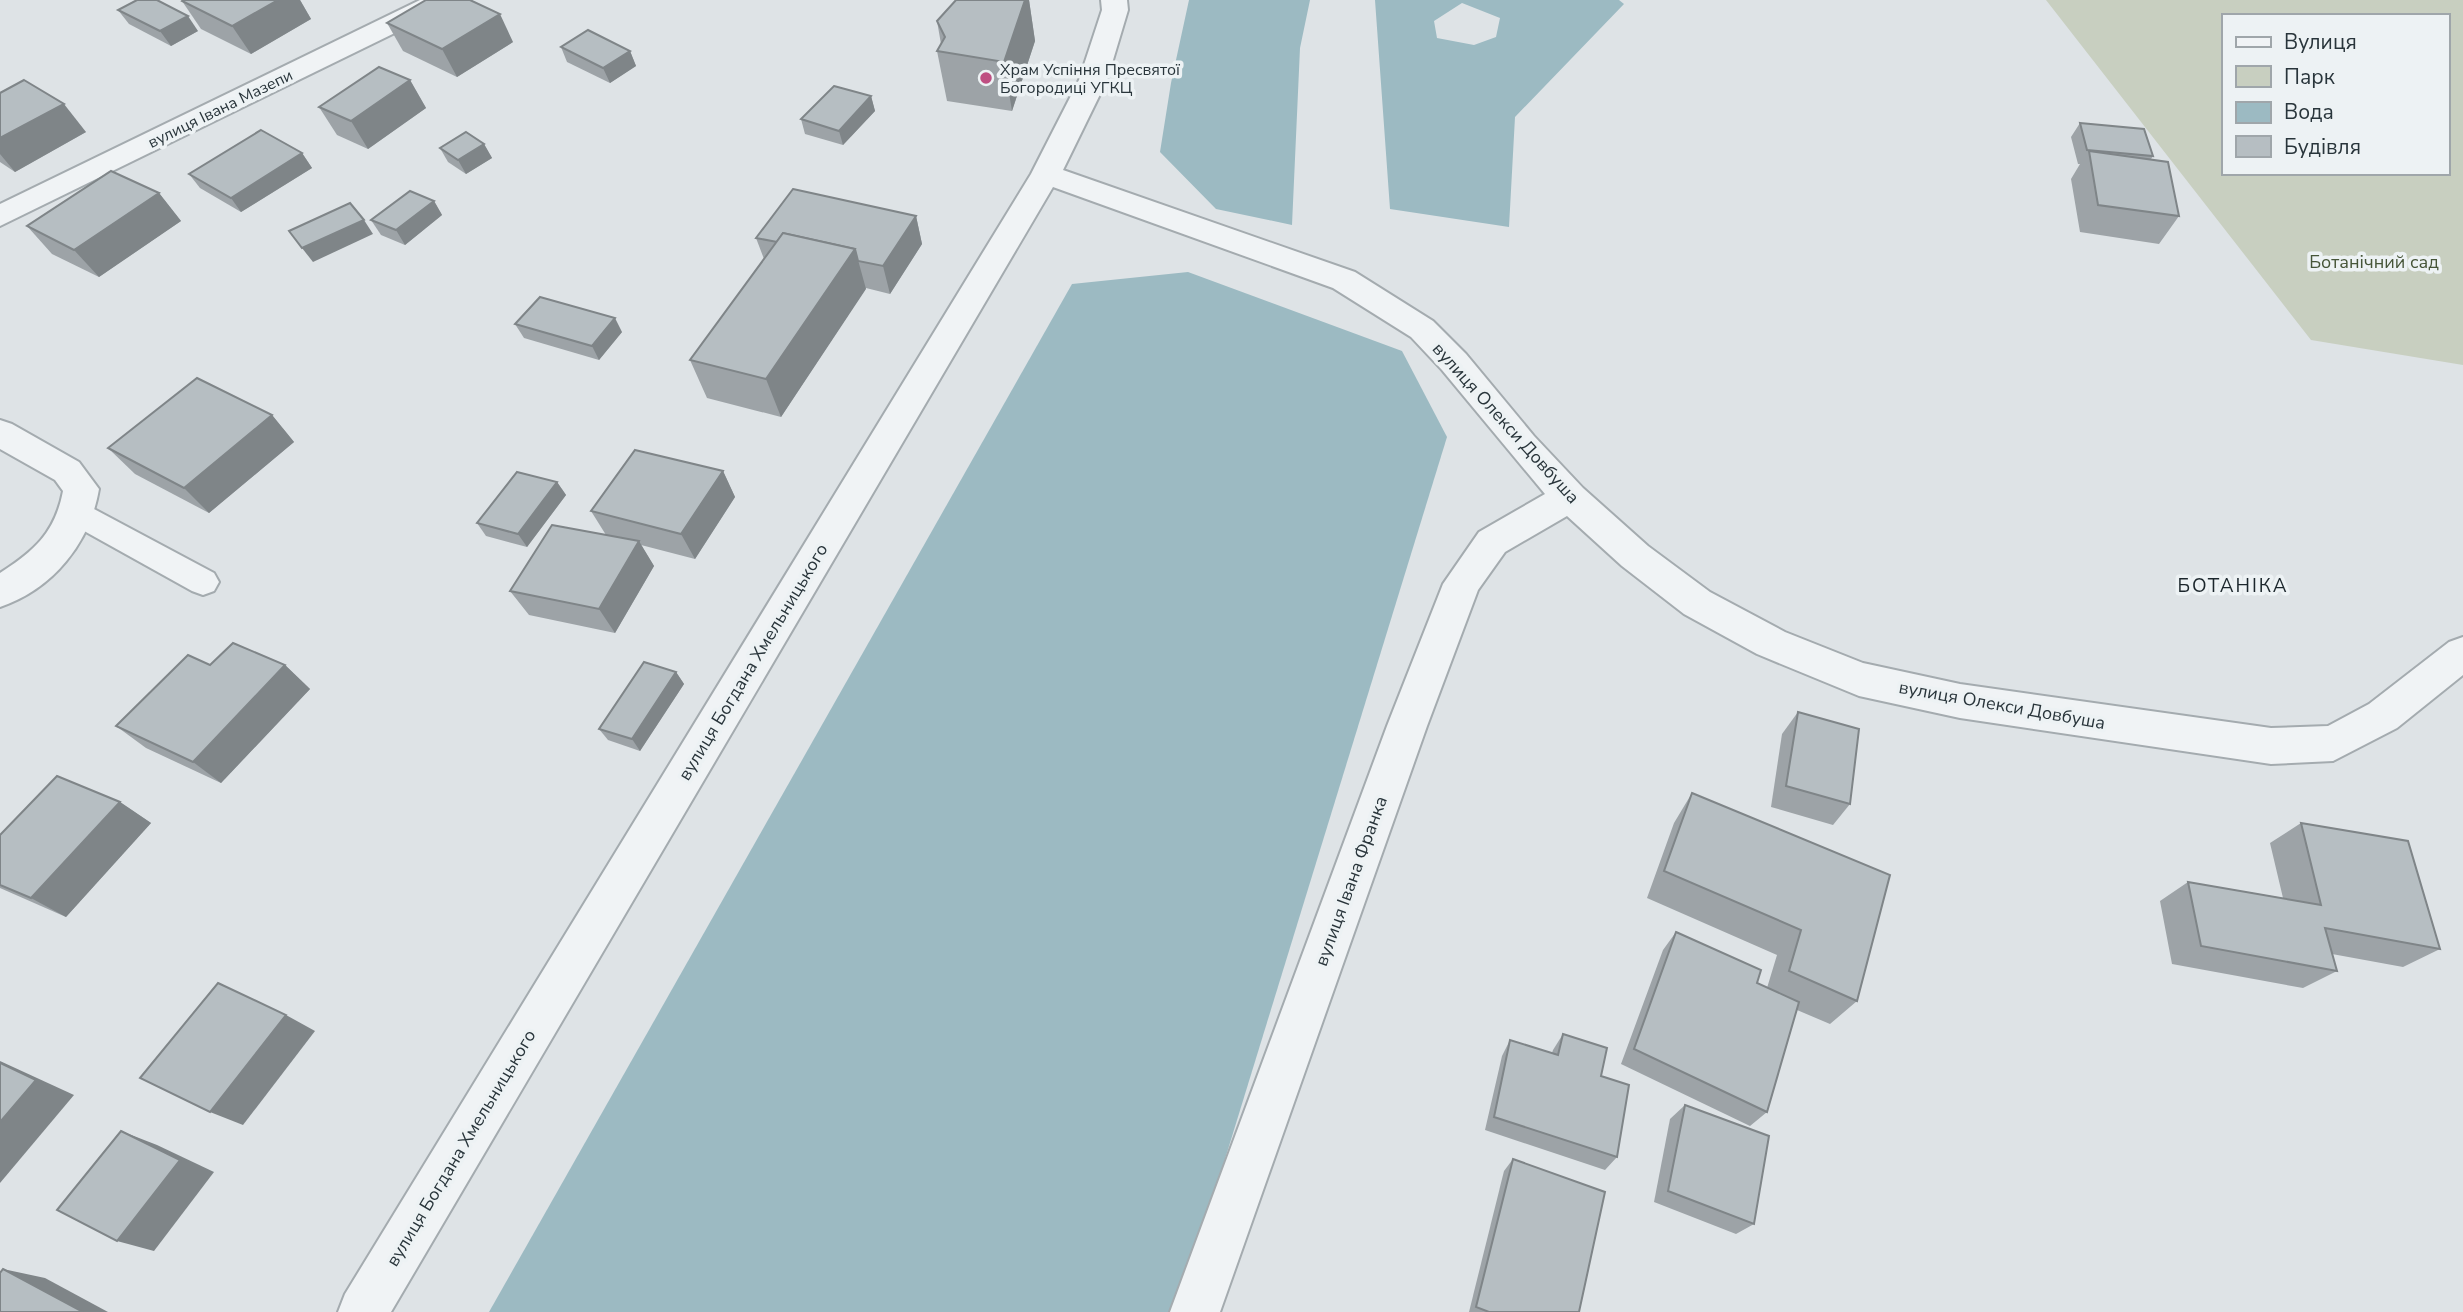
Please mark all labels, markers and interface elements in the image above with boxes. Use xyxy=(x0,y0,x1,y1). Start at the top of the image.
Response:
legend xyxy=(2222,14,2449,175)
text: Вулиця xyxy=(2284,28,2357,56)
place label: Храм Успіння Пресвятої Богородиці УГКЦ xyxy=(1000,59,1181,99)
text: Парк xyxy=(2284,63,2336,91)
street label: вулиця Івана Мазепи xyxy=(144,64,297,154)
marker: Храм Успіння Пресвятої Богородиці УГКЦ xyxy=(978,70,994,86)
text: Вода xyxy=(2284,98,2334,126)
text: Будівля xyxy=(2284,133,2361,161)
park label: Ботанічний сад xyxy=(2309,250,2439,274)
street label: вулиця Олекси Довбуша xyxy=(1427,337,1585,509)
street label: вулиця Богдана Хмельницького xyxy=(673,539,833,785)
district label: БОТАНІКА xyxy=(2177,573,2289,599)
street label: вулиця Олекси Довбуша xyxy=(1897,675,2107,735)
street label: вулиця Івана Франка xyxy=(1309,793,1393,969)
street label: вулиця Богдана Хмельницького xyxy=(381,1025,541,1271)

